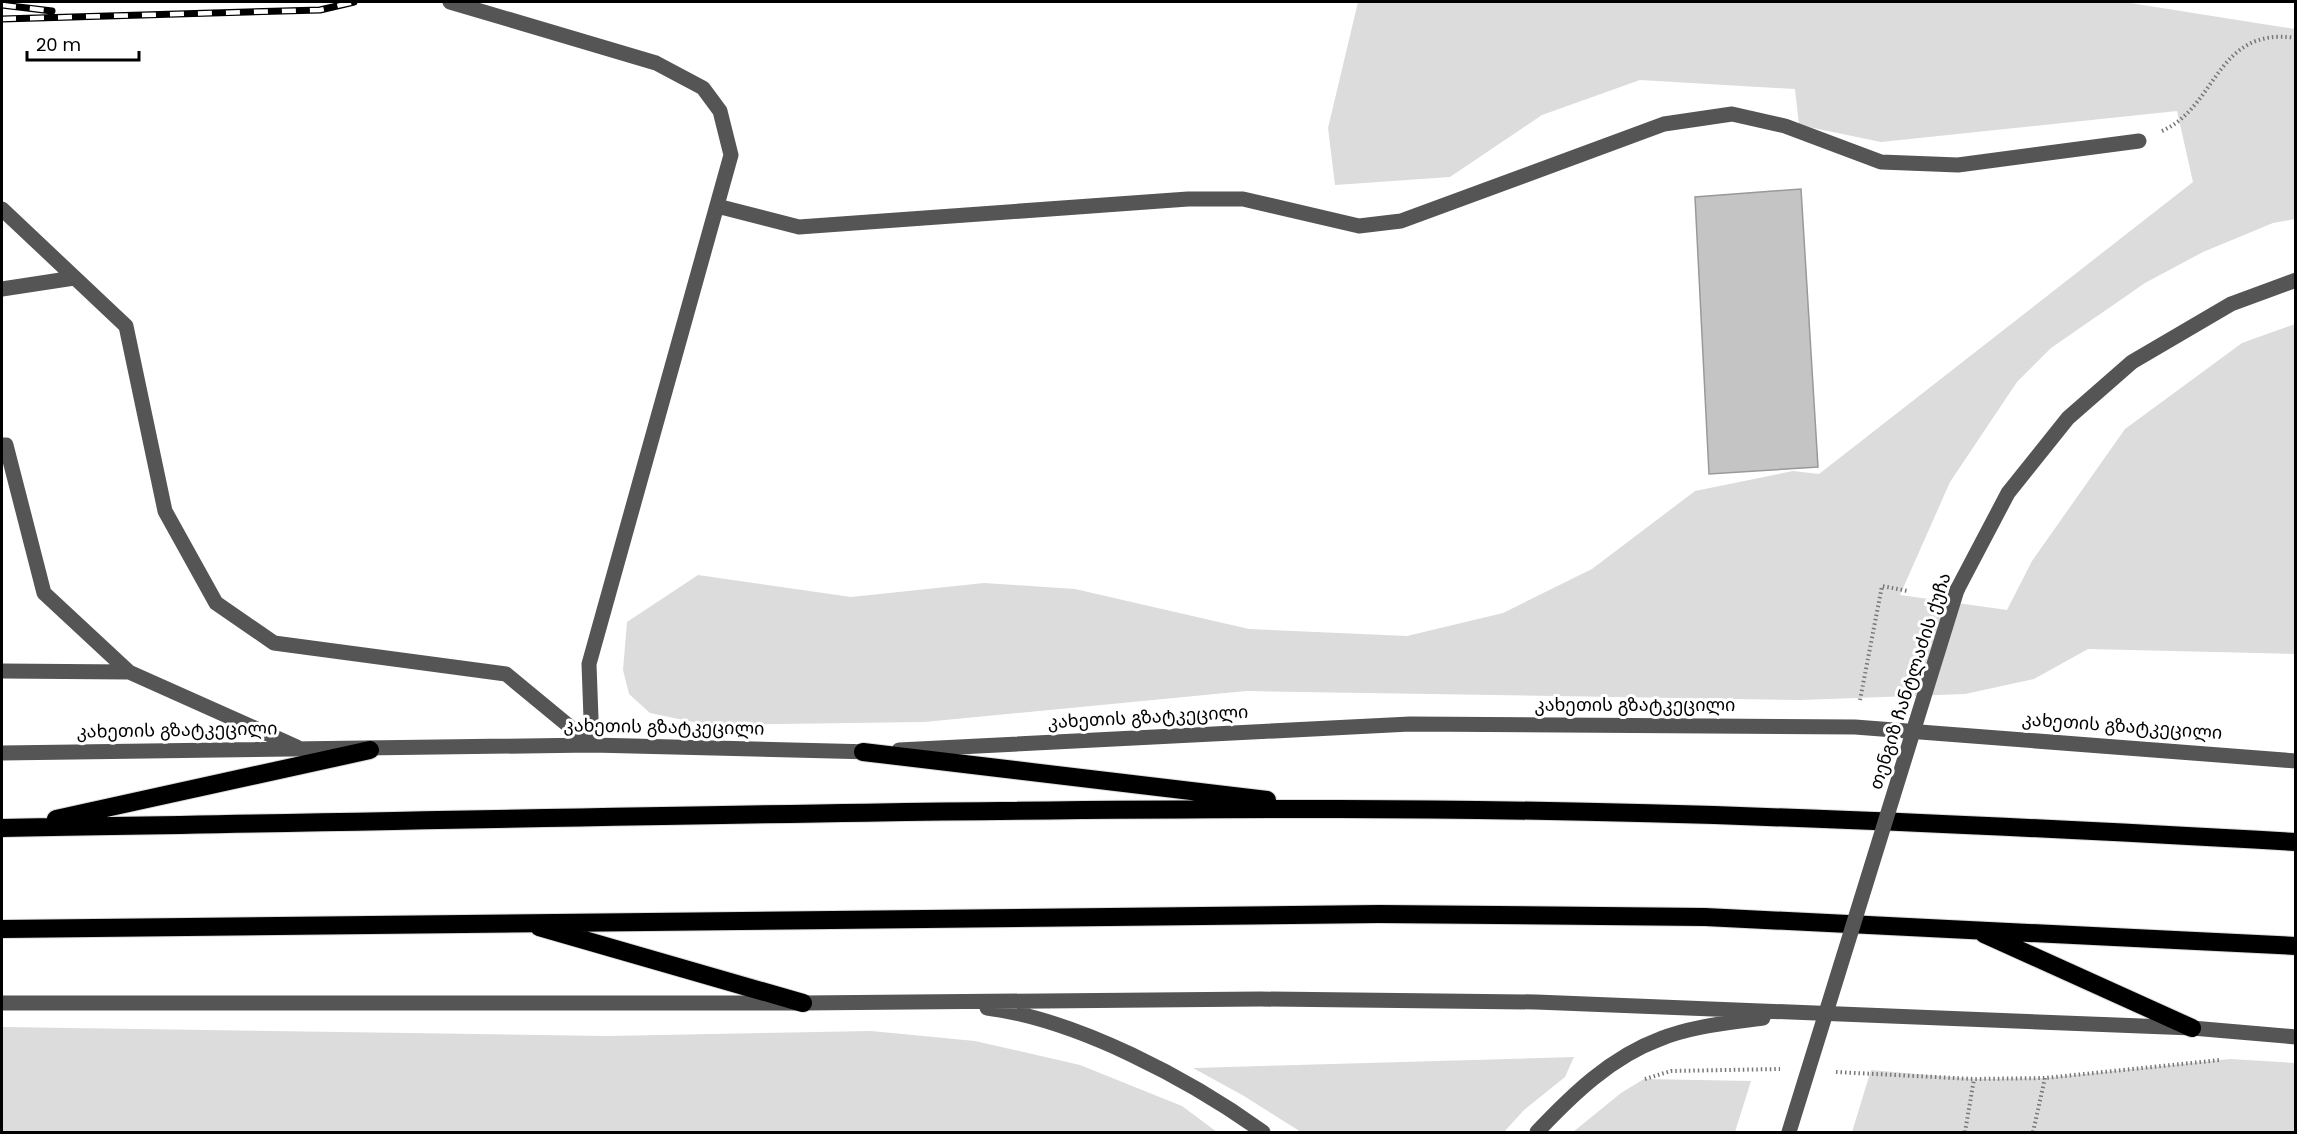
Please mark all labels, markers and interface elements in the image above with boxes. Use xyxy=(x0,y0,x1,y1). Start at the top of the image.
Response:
scale bar xyxy=(27,24,140,62)
text: 20 m xyxy=(36,32,81,57)
street label: თენგიზ ჩანტლაძის ქუჩა xyxy=(1863,569,1956,793)
street label: კახეთის გზატკეცილი xyxy=(1535,692,1735,717)
street label: კახეთის გზატკეცილი xyxy=(1047,699,1249,734)
street label: კახეთის გზატკეცილი xyxy=(2021,706,2223,745)
street label: კახეთის გზატკეცილი xyxy=(563,712,765,741)
street label: კახეთის გზატკეცილი xyxy=(76,715,278,744)

